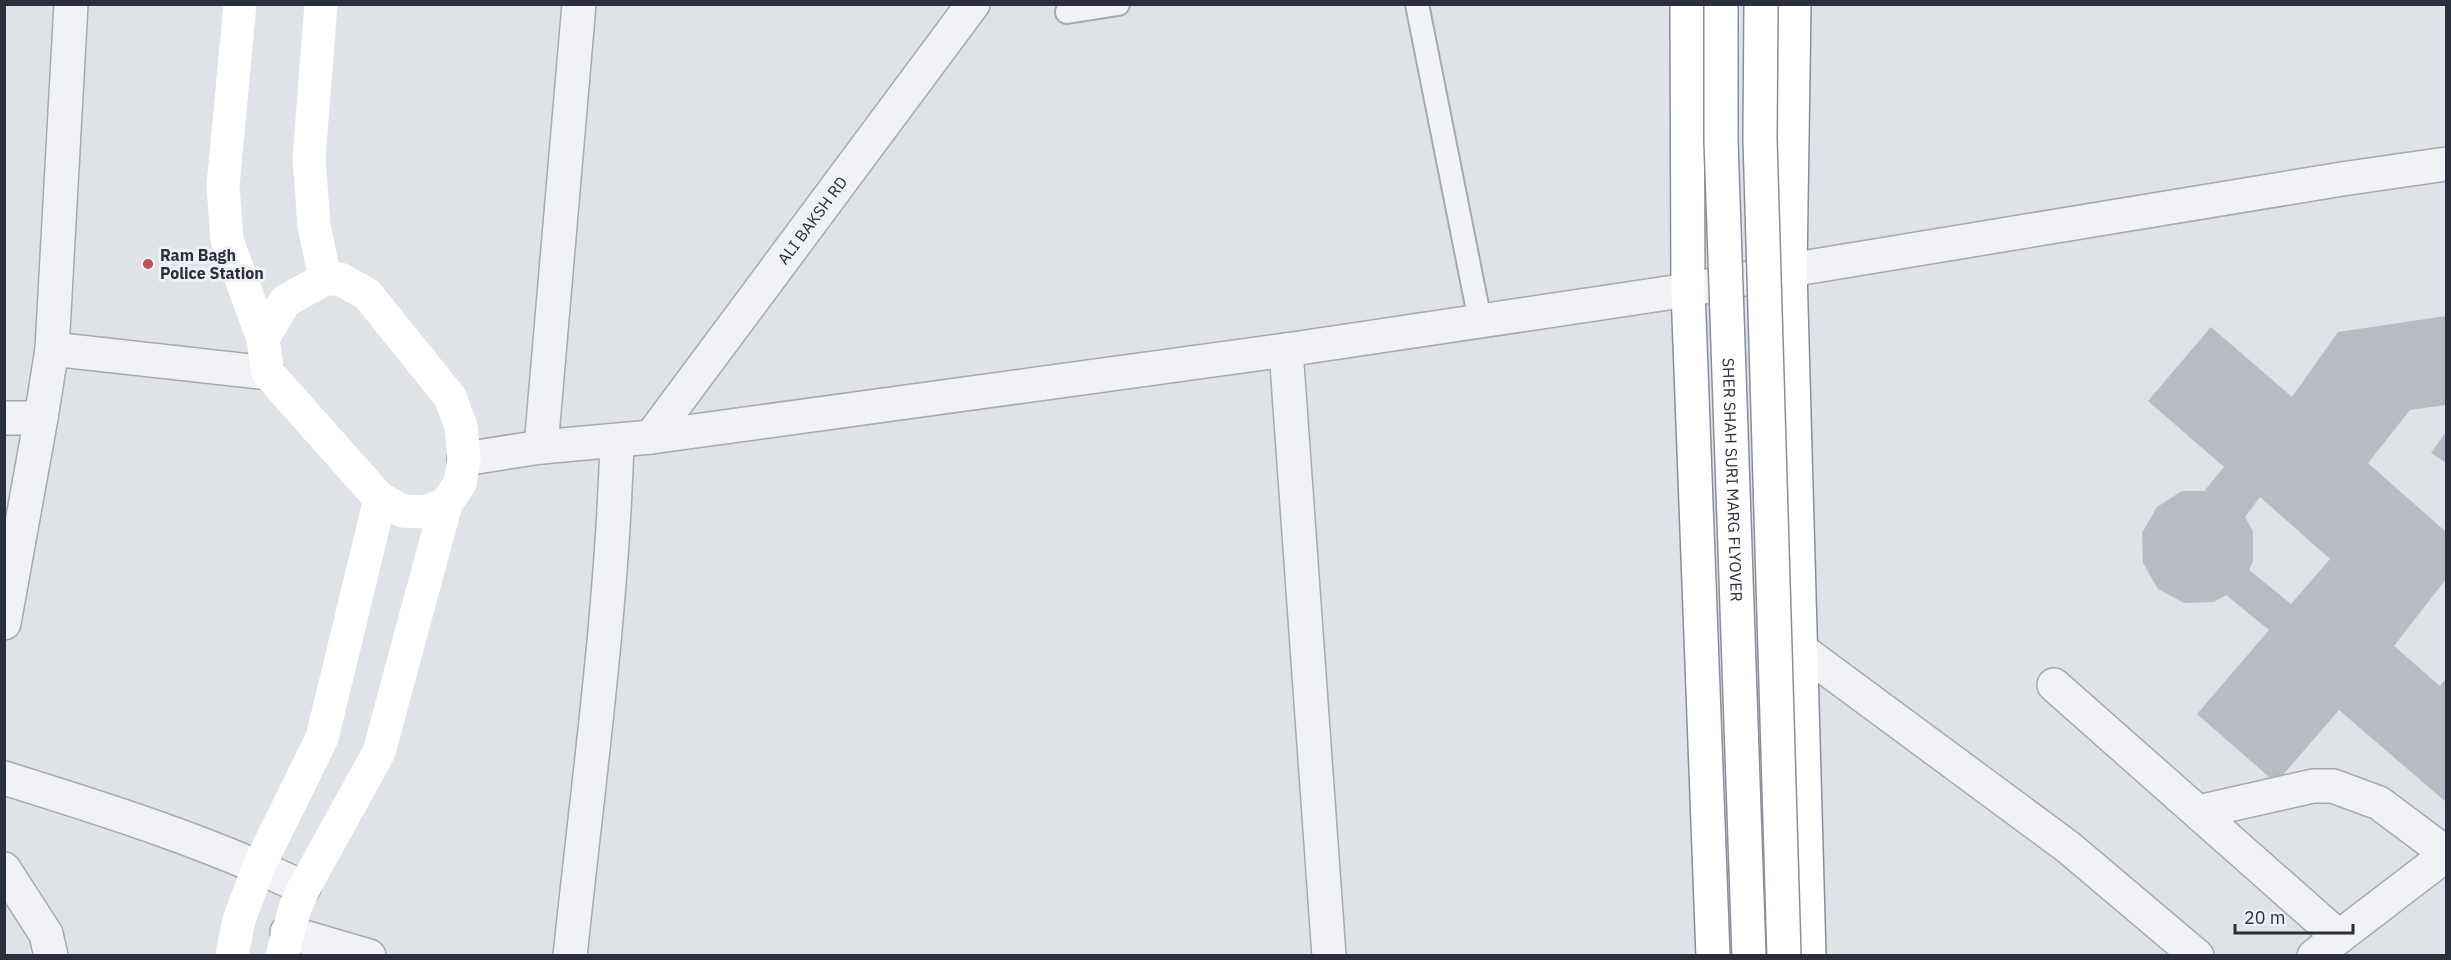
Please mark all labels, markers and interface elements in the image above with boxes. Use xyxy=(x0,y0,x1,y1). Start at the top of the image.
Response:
street label: ALI BAKSH RD xyxy=(773,172,851,268)
place label: Ram Bagh Police Station xyxy=(160,245,264,283)
marker: Ram Bagh Police Station xyxy=(141,257,155,271)
street label: SHER SHAH SURI MARG FLYOVER xyxy=(1718,357,1747,602)
scale bar xyxy=(2235,897,2354,935)
text: 20 m xyxy=(2244,906,2286,929)

